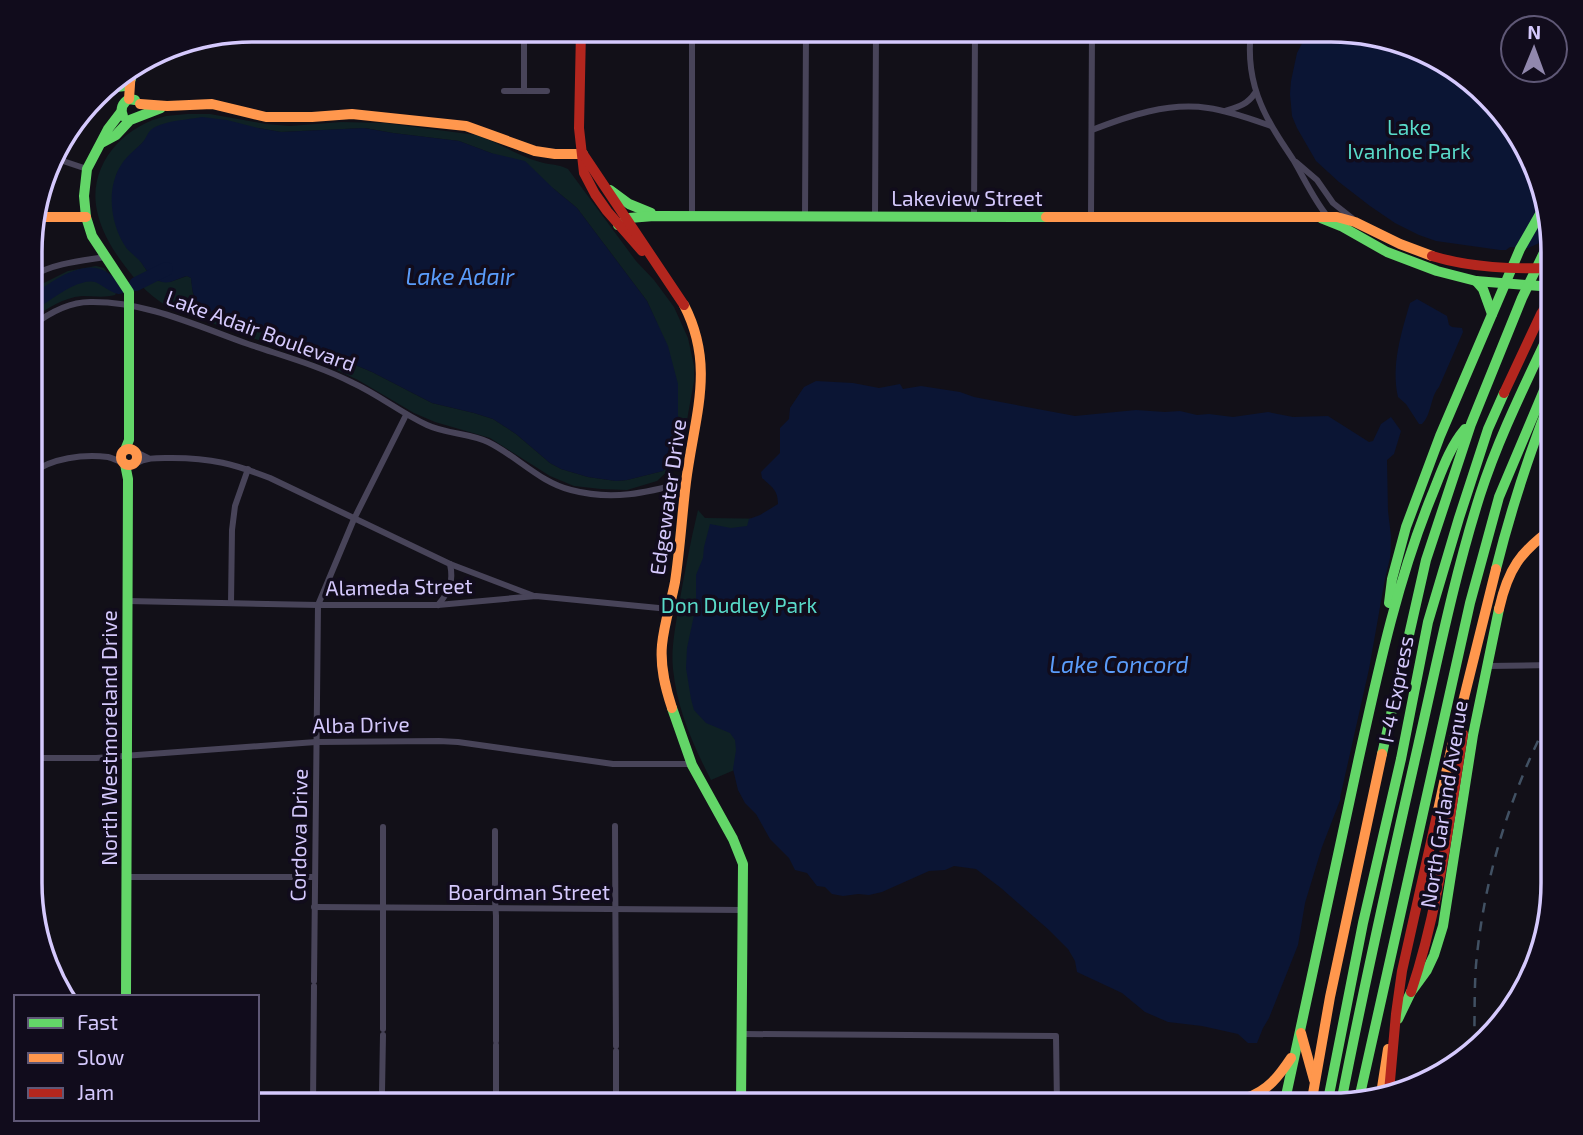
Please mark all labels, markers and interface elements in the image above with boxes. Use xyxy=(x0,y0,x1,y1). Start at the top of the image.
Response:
north arrow xyxy=(1499,14,1569,84)
text: N xyxy=(1527,20,1541,43)
park label: Lake Ivanhoe Park xyxy=(1347,114,1471,163)
street label: Lakeview Street xyxy=(891,185,1043,210)
water label: Lake Adair xyxy=(405,262,515,290)
street label: Lake Adair Boulevard xyxy=(163,284,359,376)
street label: Edgewater Drive xyxy=(644,417,690,577)
street label: Alameda Street xyxy=(325,572,473,600)
park label: Don Dudley Park xyxy=(661,592,818,617)
street label: North Westmoreland Drive xyxy=(96,610,121,866)
street label: I-4 Express xyxy=(1372,633,1418,745)
water label: Lake Concord xyxy=(1049,650,1189,678)
street label: North Garland Avenue xyxy=(1414,698,1472,910)
street label: Alba Drive xyxy=(312,711,410,737)
street label: Cordova Drive xyxy=(284,768,312,902)
street label: Boardman Street xyxy=(448,879,610,904)
legend xyxy=(14,995,259,1121)
text: Fast xyxy=(77,1009,118,1034)
text: Slow xyxy=(77,1044,124,1069)
text: Jam xyxy=(77,1079,114,1104)

